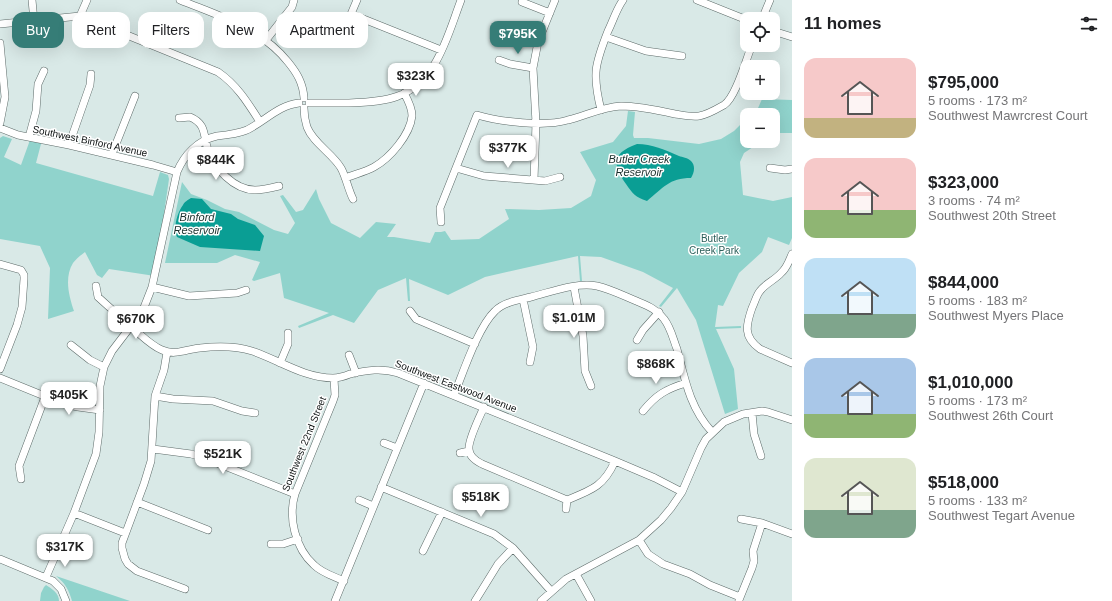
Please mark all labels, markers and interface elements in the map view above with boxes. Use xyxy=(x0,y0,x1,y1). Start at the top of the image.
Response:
chip: Buy xyxy=(12,12,64,48)
chip: Rent xyxy=(72,12,130,48)
chip: Filters xyxy=(138,12,204,48)
chip: New xyxy=(212,12,268,48)
chip: Apartment xyxy=(276,12,368,48)
map controls xyxy=(740,12,780,148)
button: locate xyxy=(740,12,780,52)
icon: filters xyxy=(1078,13,1100,35)
text: 11 homes xyxy=(804,14,882,33)
pin: $795K xyxy=(490,21,546,55)
text: $795K xyxy=(499,26,537,41)
button: + xyxy=(740,60,780,100)
pin: $323K xyxy=(388,63,444,97)
text: $323K xyxy=(397,68,435,83)
text: $795,000 xyxy=(928,73,999,92)
icon: home xyxy=(836,74,884,122)
text: 5 rooms · 173 m² xyxy=(928,93,1027,108)
button: − xyxy=(740,108,780,148)
text: Southwest Mawrcrest Court xyxy=(928,108,1088,123)
street label: Southwest Binford Avenue xyxy=(32,123,149,159)
pin: $377K xyxy=(480,135,536,169)
text: $377K xyxy=(489,140,527,155)
pin: $844K xyxy=(188,147,244,181)
text: $844K xyxy=(197,152,235,167)
water label: Butler Creek Reservoir xyxy=(608,153,670,178)
text: $323,000 xyxy=(928,173,999,192)
icon: home xyxy=(836,174,884,222)
text: 3 rooms · 74 m² xyxy=(928,193,1020,208)
text: Southwest 20th Street xyxy=(928,208,1056,223)
water label: Binford Reservoir xyxy=(173,211,222,236)
park label: Butler Creek Park xyxy=(689,233,740,256)
text: $844,000 xyxy=(928,273,999,292)
icon: home xyxy=(836,274,884,322)
text: 5 rooms · 183 m² xyxy=(928,293,1027,308)
pin: $1.01M xyxy=(541,305,607,339)
pin: $670K xyxy=(108,306,164,340)
text: Southwest Myers Place xyxy=(928,308,1064,323)
text: $1.01M xyxy=(552,310,596,325)
text: $670K xyxy=(117,311,155,326)
pin: $868K xyxy=(628,351,684,385)
text: $868K xyxy=(637,356,675,371)
street label: Southwest Eastwood Avenue xyxy=(394,358,519,414)
text: $1,010,000 xyxy=(928,373,1013,392)
icon: home xyxy=(836,374,884,422)
pin: $405K xyxy=(41,382,97,416)
text: $405K xyxy=(50,387,88,402)
text: 5 rooms · 173 m² xyxy=(928,393,1027,408)
street label: Southwest 22nd Street xyxy=(280,395,328,493)
text: Southwest 26th Court xyxy=(928,408,1053,423)
pin: $521K xyxy=(195,441,251,475)
text: $521K xyxy=(204,446,242,461)
text: $518,000 xyxy=(928,473,999,492)
icon: home xyxy=(836,474,884,522)
pin: $518K xyxy=(453,484,509,518)
text: $518K xyxy=(462,489,500,504)
text: 5 rooms · 133 m² xyxy=(928,493,1027,508)
text: Southwest Tegart Avenue xyxy=(928,508,1075,523)
pin: $317K xyxy=(37,534,93,568)
text: $317K xyxy=(46,539,84,554)

